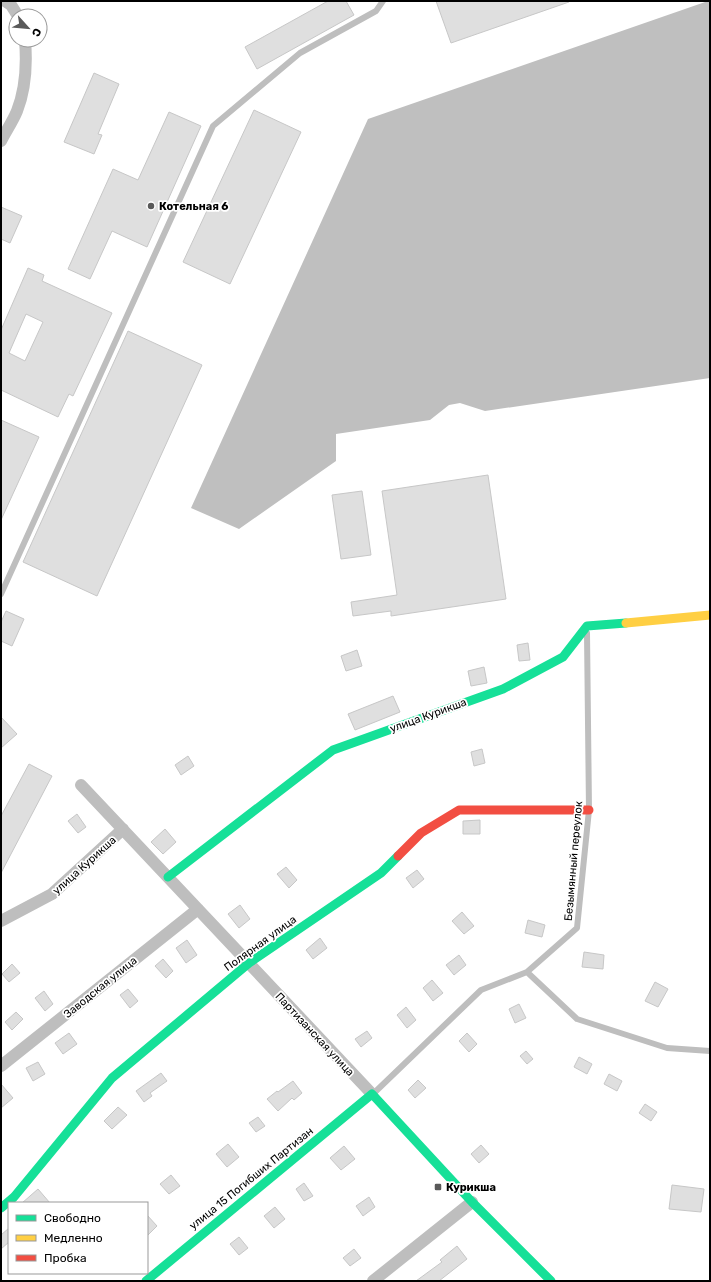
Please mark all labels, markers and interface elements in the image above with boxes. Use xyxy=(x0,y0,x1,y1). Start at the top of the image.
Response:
north arrow xyxy=(8,8,48,48)
text: С xyxy=(29,26,44,39)
place label: Котельная 6 xyxy=(159,200,228,213)
marker: Котельная 6 xyxy=(146,201,156,211)
street label: улица Курикша xyxy=(388,696,468,735)
street label: Безымянный переулок xyxy=(562,801,585,921)
street label: улица Курикша xyxy=(50,834,119,897)
street label: Полярная улица xyxy=(222,913,299,974)
street label: Заводская улица xyxy=(61,954,140,1021)
street label: Партизанская улица xyxy=(273,990,357,1079)
street label: улица 15 Погибших Партизан xyxy=(187,1124,316,1232)
place label: Курикша xyxy=(446,1181,496,1194)
marker: Курикша xyxy=(433,1182,443,1192)
legend xyxy=(8,1202,148,1274)
text: Свободно xyxy=(44,1211,101,1225)
text: Медленно xyxy=(44,1231,103,1245)
text: Пробка xyxy=(44,1251,87,1265)

